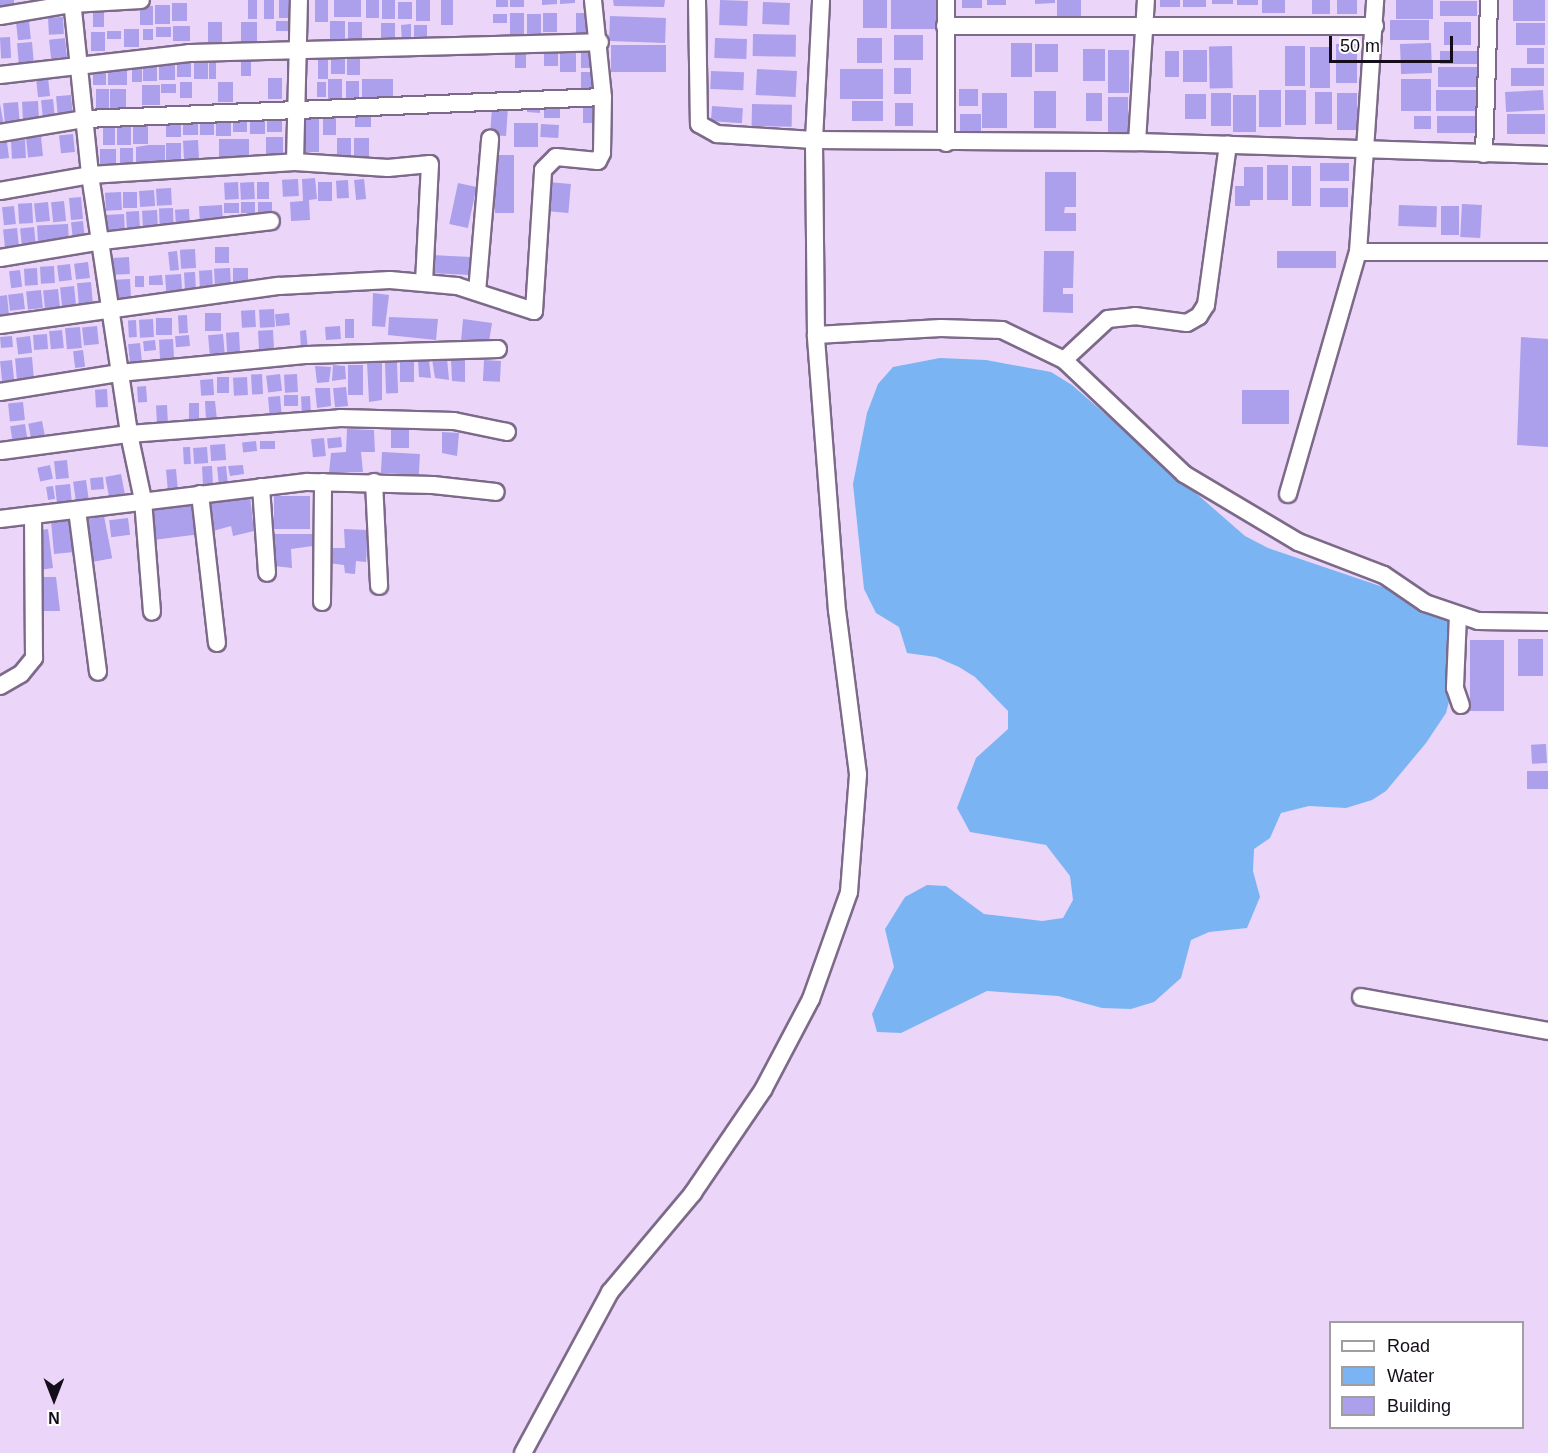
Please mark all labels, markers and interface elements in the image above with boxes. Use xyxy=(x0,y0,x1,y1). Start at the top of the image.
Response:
scale bar xyxy=(1332,24,1456,62)
text: 50 m xyxy=(1340,36,1380,56)
legend xyxy=(1329,1321,1524,1429)
text: Road xyxy=(1387,1336,1430,1356)
text: Water xyxy=(1387,1366,1434,1386)
north arrow xyxy=(24,1369,84,1429)
text: Building xyxy=(1387,1396,1451,1416)
text: N xyxy=(48,1409,60,1426)

